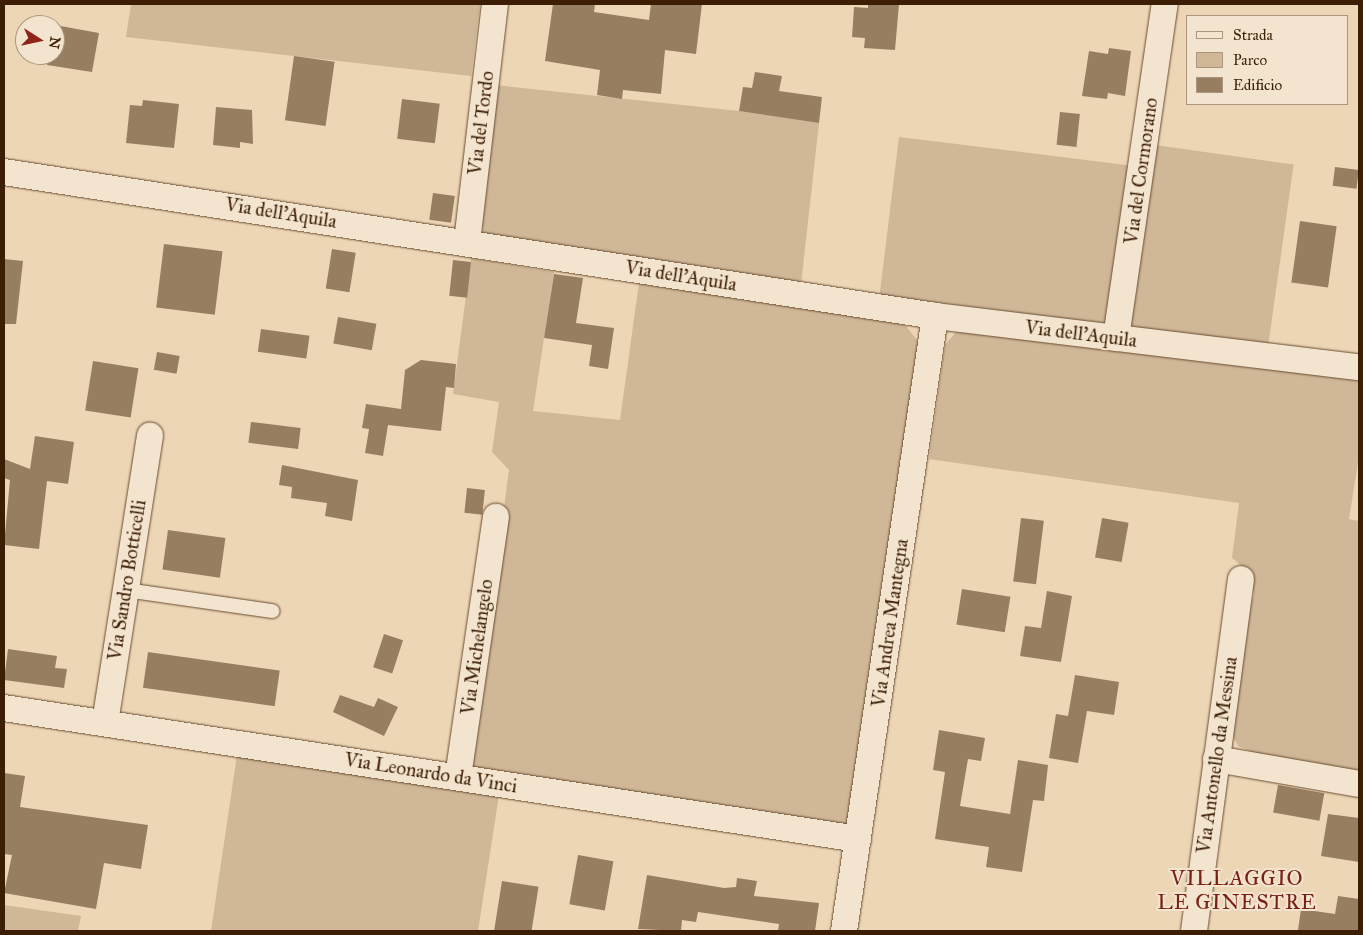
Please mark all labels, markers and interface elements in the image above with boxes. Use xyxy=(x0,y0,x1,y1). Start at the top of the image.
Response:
north arrow xyxy=(15,15,65,65)
legend xyxy=(1186,15,1348,105)
text: Strada xyxy=(1233,26,1273,44)
text: N xyxy=(45,35,64,50)
text: Parco xyxy=(1233,51,1267,69)
street label: Via del Tordo xyxy=(463,70,499,176)
text: Edificio xyxy=(1233,76,1282,94)
street label: Via del Cormorano xyxy=(1119,96,1163,246)
street label: Via dell'Aquila xyxy=(224,193,338,233)
street label: Via dell'Aquila xyxy=(624,256,738,296)
street label: Via dell'Aquila xyxy=(1024,316,1138,352)
street label: Via Sandro Botticelli xyxy=(103,498,151,662)
street label: Via Andrea Mantegna xyxy=(867,537,913,709)
street label: Via Michelangelo xyxy=(456,578,498,716)
street label: Via Antonello da Messina xyxy=(1192,655,1242,855)
street label: Via Leonardo da Vinci xyxy=(343,748,519,798)
district label: VILLAGGIO LE GINESTRE xyxy=(1156,865,1318,915)

